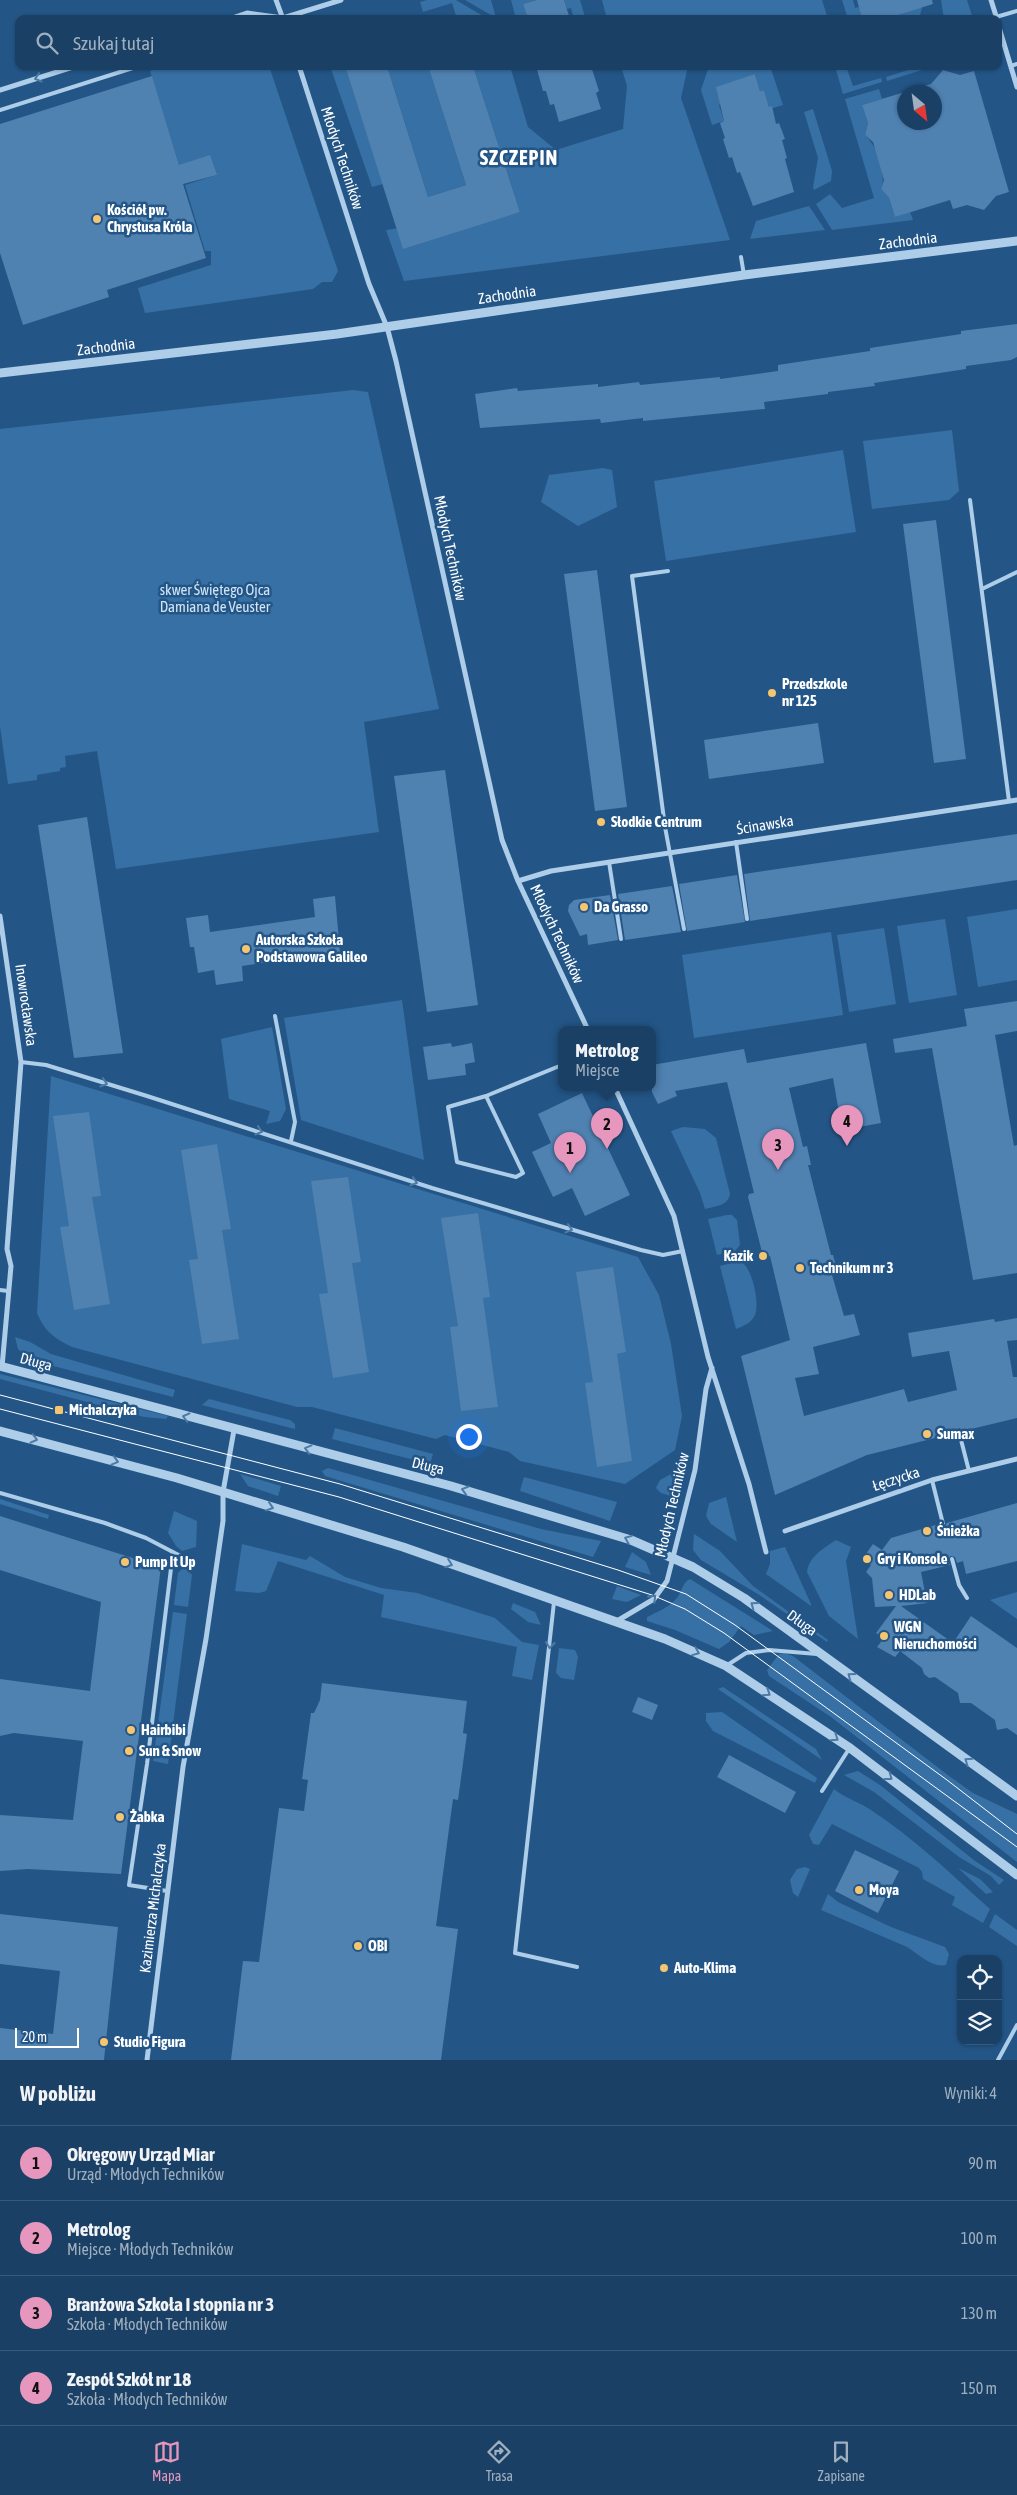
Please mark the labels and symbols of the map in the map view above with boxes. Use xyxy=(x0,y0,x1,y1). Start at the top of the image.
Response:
one-way arrow xyxy=(34,73,43,83)
north arrow xyxy=(897,85,942,130)
street label: Młodych Techników xyxy=(318,104,367,211)
district label: SZCZEPIN xyxy=(480,146,558,169)
place label: Kościół pw. Chrystusa Króla xyxy=(107,201,193,235)
marker: Kościół pw. Chrystusa Króla xyxy=(91,213,103,225)
street label: Zachodnia xyxy=(878,229,938,253)
street label: Zachodnia xyxy=(477,282,537,307)
street label: Zachodnia xyxy=(76,335,136,359)
street label: Młodych Techników xyxy=(431,494,470,602)
park label: skwer Świętego Ojca Damiana de Veuster xyxy=(160,581,271,615)
place label: Przedszkole nr 125 xyxy=(782,675,848,709)
marker: Przedszkole nr 125 xyxy=(766,687,778,699)
street label: Ścinawska xyxy=(735,812,795,837)
place label: Słodkie Centrum xyxy=(611,813,702,830)
marker: Słodkie Centrum xyxy=(595,816,607,828)
street label: Młodych Techników xyxy=(527,882,588,986)
place label: Da Grasso xyxy=(594,898,648,915)
marker: Da Grasso xyxy=(578,901,590,913)
place label: Autorska Szkoła Podstawowa Galileo xyxy=(255,931,367,965)
marker: Autorska Szkoła Podstawowa Galileo xyxy=(240,943,252,955)
street label: Inowrocławska xyxy=(12,963,41,1047)
one-way arrow xyxy=(99,1077,108,1087)
pin: 4 xyxy=(831,1105,863,1146)
pin: 2 xyxy=(591,1108,623,1149)
one-way arrow xyxy=(254,1126,263,1136)
pin: 3 xyxy=(762,1129,794,1170)
pin: 1 xyxy=(554,1132,586,1173)
one-way arrow xyxy=(409,1176,417,1186)
one-way arrow xyxy=(564,1223,573,1233)
place label: Kazik xyxy=(724,1247,753,1264)
marker: Kazik xyxy=(757,1250,769,1262)
place label: Technikum nr 3 xyxy=(810,1259,893,1276)
marker: Technikum nr 3 xyxy=(794,1262,806,1274)
street label: Długa xyxy=(18,1349,54,1374)
place label: Michalczyka xyxy=(69,1401,137,1418)
marker: Michalczyka xyxy=(53,1404,65,1416)
one-way arrow xyxy=(182,1412,191,1423)
your location xyxy=(456,1424,482,1450)
place label: Sumax xyxy=(937,1425,974,1442)
marker: Sumax xyxy=(921,1428,933,1440)
one-way arrow xyxy=(29,1433,38,1444)
one-way arrow xyxy=(304,1445,312,1455)
street label: Młodych Techników xyxy=(651,1451,692,1559)
street label: Długa xyxy=(410,1453,446,1478)
one-way arrow xyxy=(110,1455,119,1466)
street label: Łęczycka xyxy=(870,1463,922,1494)
one-way arrow xyxy=(461,1485,470,1495)
one-way arrow xyxy=(265,1501,274,1511)
place label: Śnieżka xyxy=(937,1522,980,1539)
marker: Śnieżka xyxy=(921,1525,933,1537)
one-way arrow xyxy=(624,1535,633,1545)
place label: Gry i Konsole xyxy=(877,1550,948,1567)
place label: Pump It Up xyxy=(135,1553,196,1570)
marker: Gry i Konsole xyxy=(861,1553,873,1565)
marker: Pump It Up xyxy=(119,1556,131,1568)
one-way arrow xyxy=(444,1558,452,1568)
place label: HDLab xyxy=(899,1586,936,1603)
marker: HDLab xyxy=(883,1589,895,1601)
one-way arrow xyxy=(648,1595,657,1604)
one-way arrow xyxy=(750,1602,760,1611)
street label: Długa xyxy=(784,1606,821,1639)
place label: WGN Nieruchomości xyxy=(893,1618,977,1652)
marker: WGN Nieruchomości xyxy=(878,1630,890,1642)
one-way arrow xyxy=(545,1641,556,1649)
one-way arrow xyxy=(691,1645,700,1656)
one-way arrow xyxy=(847,1673,857,1682)
one-way arrow xyxy=(761,1686,770,1696)
place label: Hairbibi xyxy=(141,1721,186,1738)
marker: Hairbibi xyxy=(125,1724,137,1736)
one-way arrow xyxy=(829,1732,839,1741)
place label: Sun & Snow xyxy=(139,1742,201,1759)
marker: Sun & Snow xyxy=(123,1745,135,1757)
one-way arrow xyxy=(965,1758,974,1768)
one-way arrow xyxy=(883,1772,892,1780)
place label: Żabka xyxy=(130,1808,164,1825)
marker: Żabka xyxy=(114,1811,126,1823)
street label: Kazimierza Michalczyka xyxy=(136,1842,169,1974)
place label: Moya xyxy=(869,1881,899,1898)
marker: Moya xyxy=(853,1884,865,1896)
place label: OBI xyxy=(368,1937,388,1954)
marker: OBI xyxy=(352,1940,364,1952)
place label: Auto-Klima xyxy=(673,1959,736,1976)
marker: Auto-Klima xyxy=(658,1962,670,1974)
scale bar xyxy=(15,2025,79,2048)
place label: Studio Figura xyxy=(114,2033,186,2050)
marker: Studio Figura xyxy=(98,2036,110,2048)

